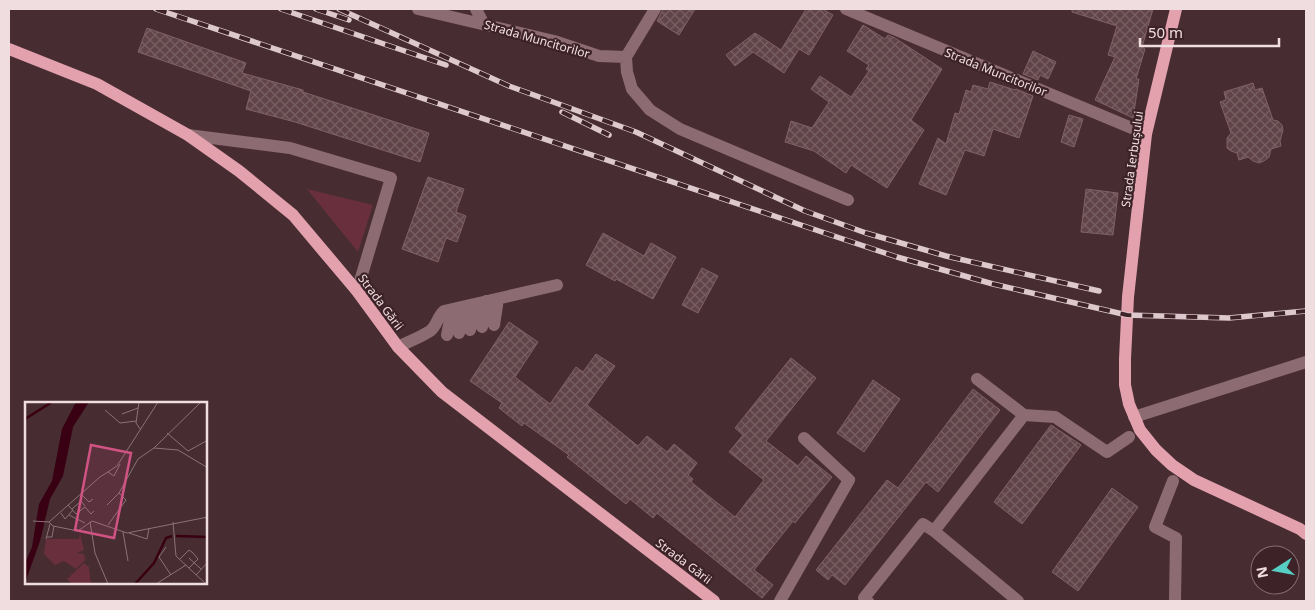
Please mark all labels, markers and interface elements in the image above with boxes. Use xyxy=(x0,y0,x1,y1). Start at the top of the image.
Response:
scale bar xyxy=(1140,15,1279,47)
street label: Strada Muncitorilor xyxy=(482,16,592,62)
text: 50 m xyxy=(1148,22,1183,42)
street label: Strada Muncitorilor xyxy=(942,44,1050,100)
street label: Strada Ierbușului xyxy=(1117,110,1147,208)
street label: Strada Gării xyxy=(354,270,408,334)
inset map xyxy=(25,402,208,585)
street label: Strada Gării xyxy=(652,534,716,588)
north arrow xyxy=(1250,545,1300,595)
text: N xyxy=(1251,565,1272,580)

